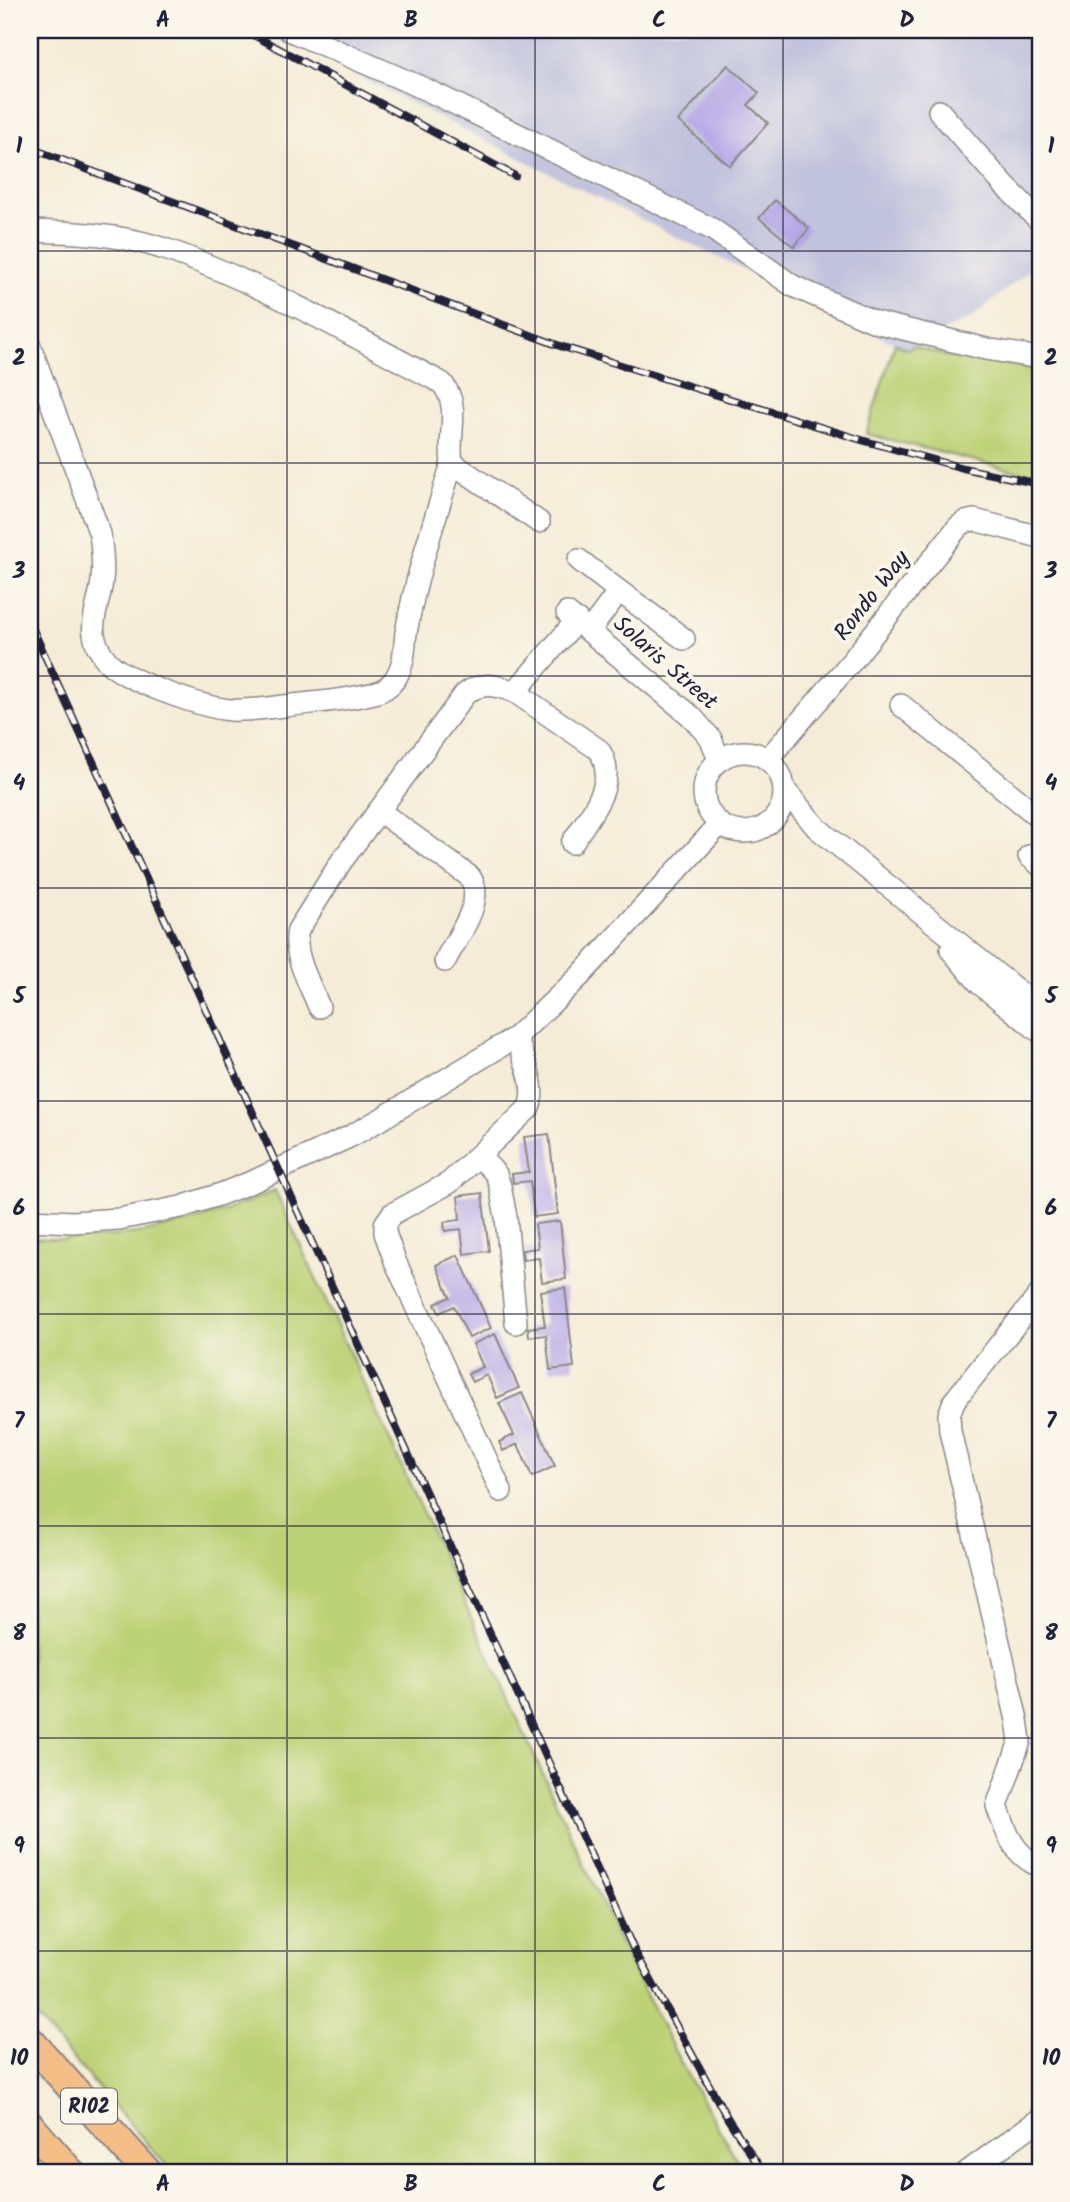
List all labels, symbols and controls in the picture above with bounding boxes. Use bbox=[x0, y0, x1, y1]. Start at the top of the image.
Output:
text: A bbox=[156, 3, 170, 39]
text: B bbox=[404, 3, 418, 39]
text: C bbox=[652, 3, 666, 39]
text: D bbox=[899, 3, 915, 39]
text: 1 bbox=[16, 129, 23, 165]
text: 1 bbox=[1048, 129, 1055, 165]
text: 2 bbox=[12, 341, 26, 377]
text: 2 bbox=[1044, 341, 1058, 377]
street label: Rondo Way bbox=[826, 543, 920, 649]
text: 3 bbox=[12, 554, 26, 590]
text: 3 bbox=[1044, 554, 1058, 590]
street label: Solaris Street bbox=[604, 607, 726, 720]
text: 4 bbox=[13, 766, 26, 802]
text: 4 bbox=[1045, 766, 1058, 802]
text: 5 bbox=[12, 979, 27, 1015]
text: 5 bbox=[1044, 979, 1059, 1015]
text: 6 bbox=[13, 1191, 25, 1227]
text: 6 bbox=[1045, 1191, 1057, 1227]
text: 7 bbox=[14, 1404, 26, 1440]
text: 7 bbox=[1046, 1404, 1058, 1440]
text: 8 bbox=[12, 1616, 26, 1652]
text: 8 bbox=[1044, 1616, 1058, 1652]
text: 9 bbox=[13, 1829, 25, 1865]
text: 9 bbox=[1045, 1829, 1057, 1865]
text: 10 bbox=[10, 2041, 29, 2077]
text: 10 bbox=[1042, 2041, 1061, 2077]
road number: R102 bbox=[61, 2088, 117, 2124]
text: A bbox=[156, 2167, 170, 2202]
text: B bbox=[404, 2167, 418, 2202]
text: C bbox=[652, 2167, 666, 2202]
text: D bbox=[899, 2167, 915, 2202]

